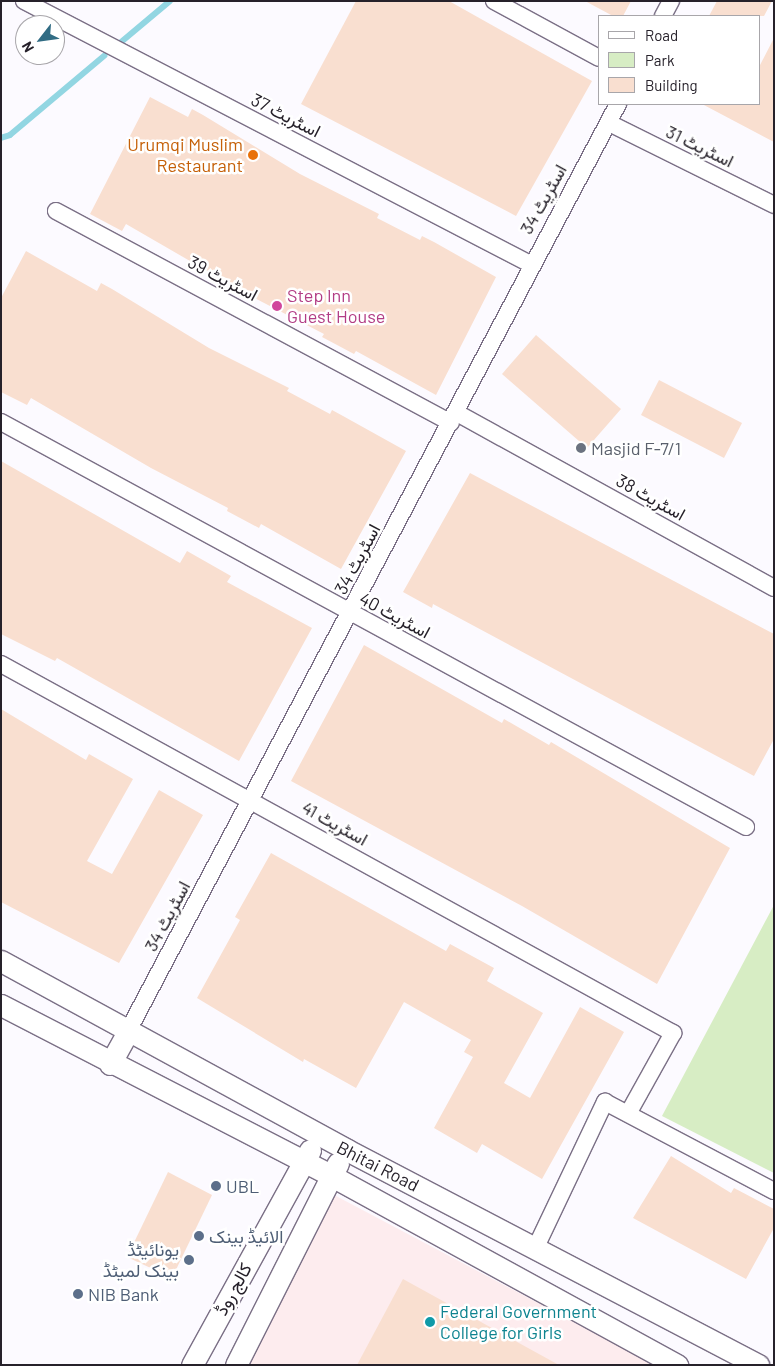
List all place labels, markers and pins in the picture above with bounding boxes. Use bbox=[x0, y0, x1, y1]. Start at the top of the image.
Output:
place label: Urumqi Muslim Restaurant bbox=[127, 134, 243, 176]
marker: Urumqi Muslim Restaurant bbox=[247, 149, 259, 161]
place label: Step Inn Guest House bbox=[287, 285, 385, 328]
marker: Step Inn Guest House bbox=[271, 300, 283, 312]
place label: Masjid F-7/1 bbox=[591, 437, 681, 459]
marker: Masjid F-7/1 bbox=[575, 442, 587, 454]
place label: UBL bbox=[226, 1175, 259, 1197]
marker: UBL bbox=[210, 1180, 222, 1192]
place label: الائیڈ بینک bbox=[209, 1225, 283, 1247]
marker: الائیڈ بینک bbox=[193, 1230, 205, 1242]
place label: یونائیٹڈ بینک لمیٹڈ bbox=[103, 1239, 179, 1282]
marker: یونائیٹڈ بینک لمیٹڈ bbox=[183, 1254, 195, 1266]
place label: NIB Bank bbox=[88, 1283, 159, 1305]
marker: NIB Bank bbox=[72, 1288, 84, 1300]
place label: Federal Government College for Girls bbox=[440, 1301, 597, 1344]
marker: Federal Government College for Girls bbox=[424, 1316, 436, 1328]

